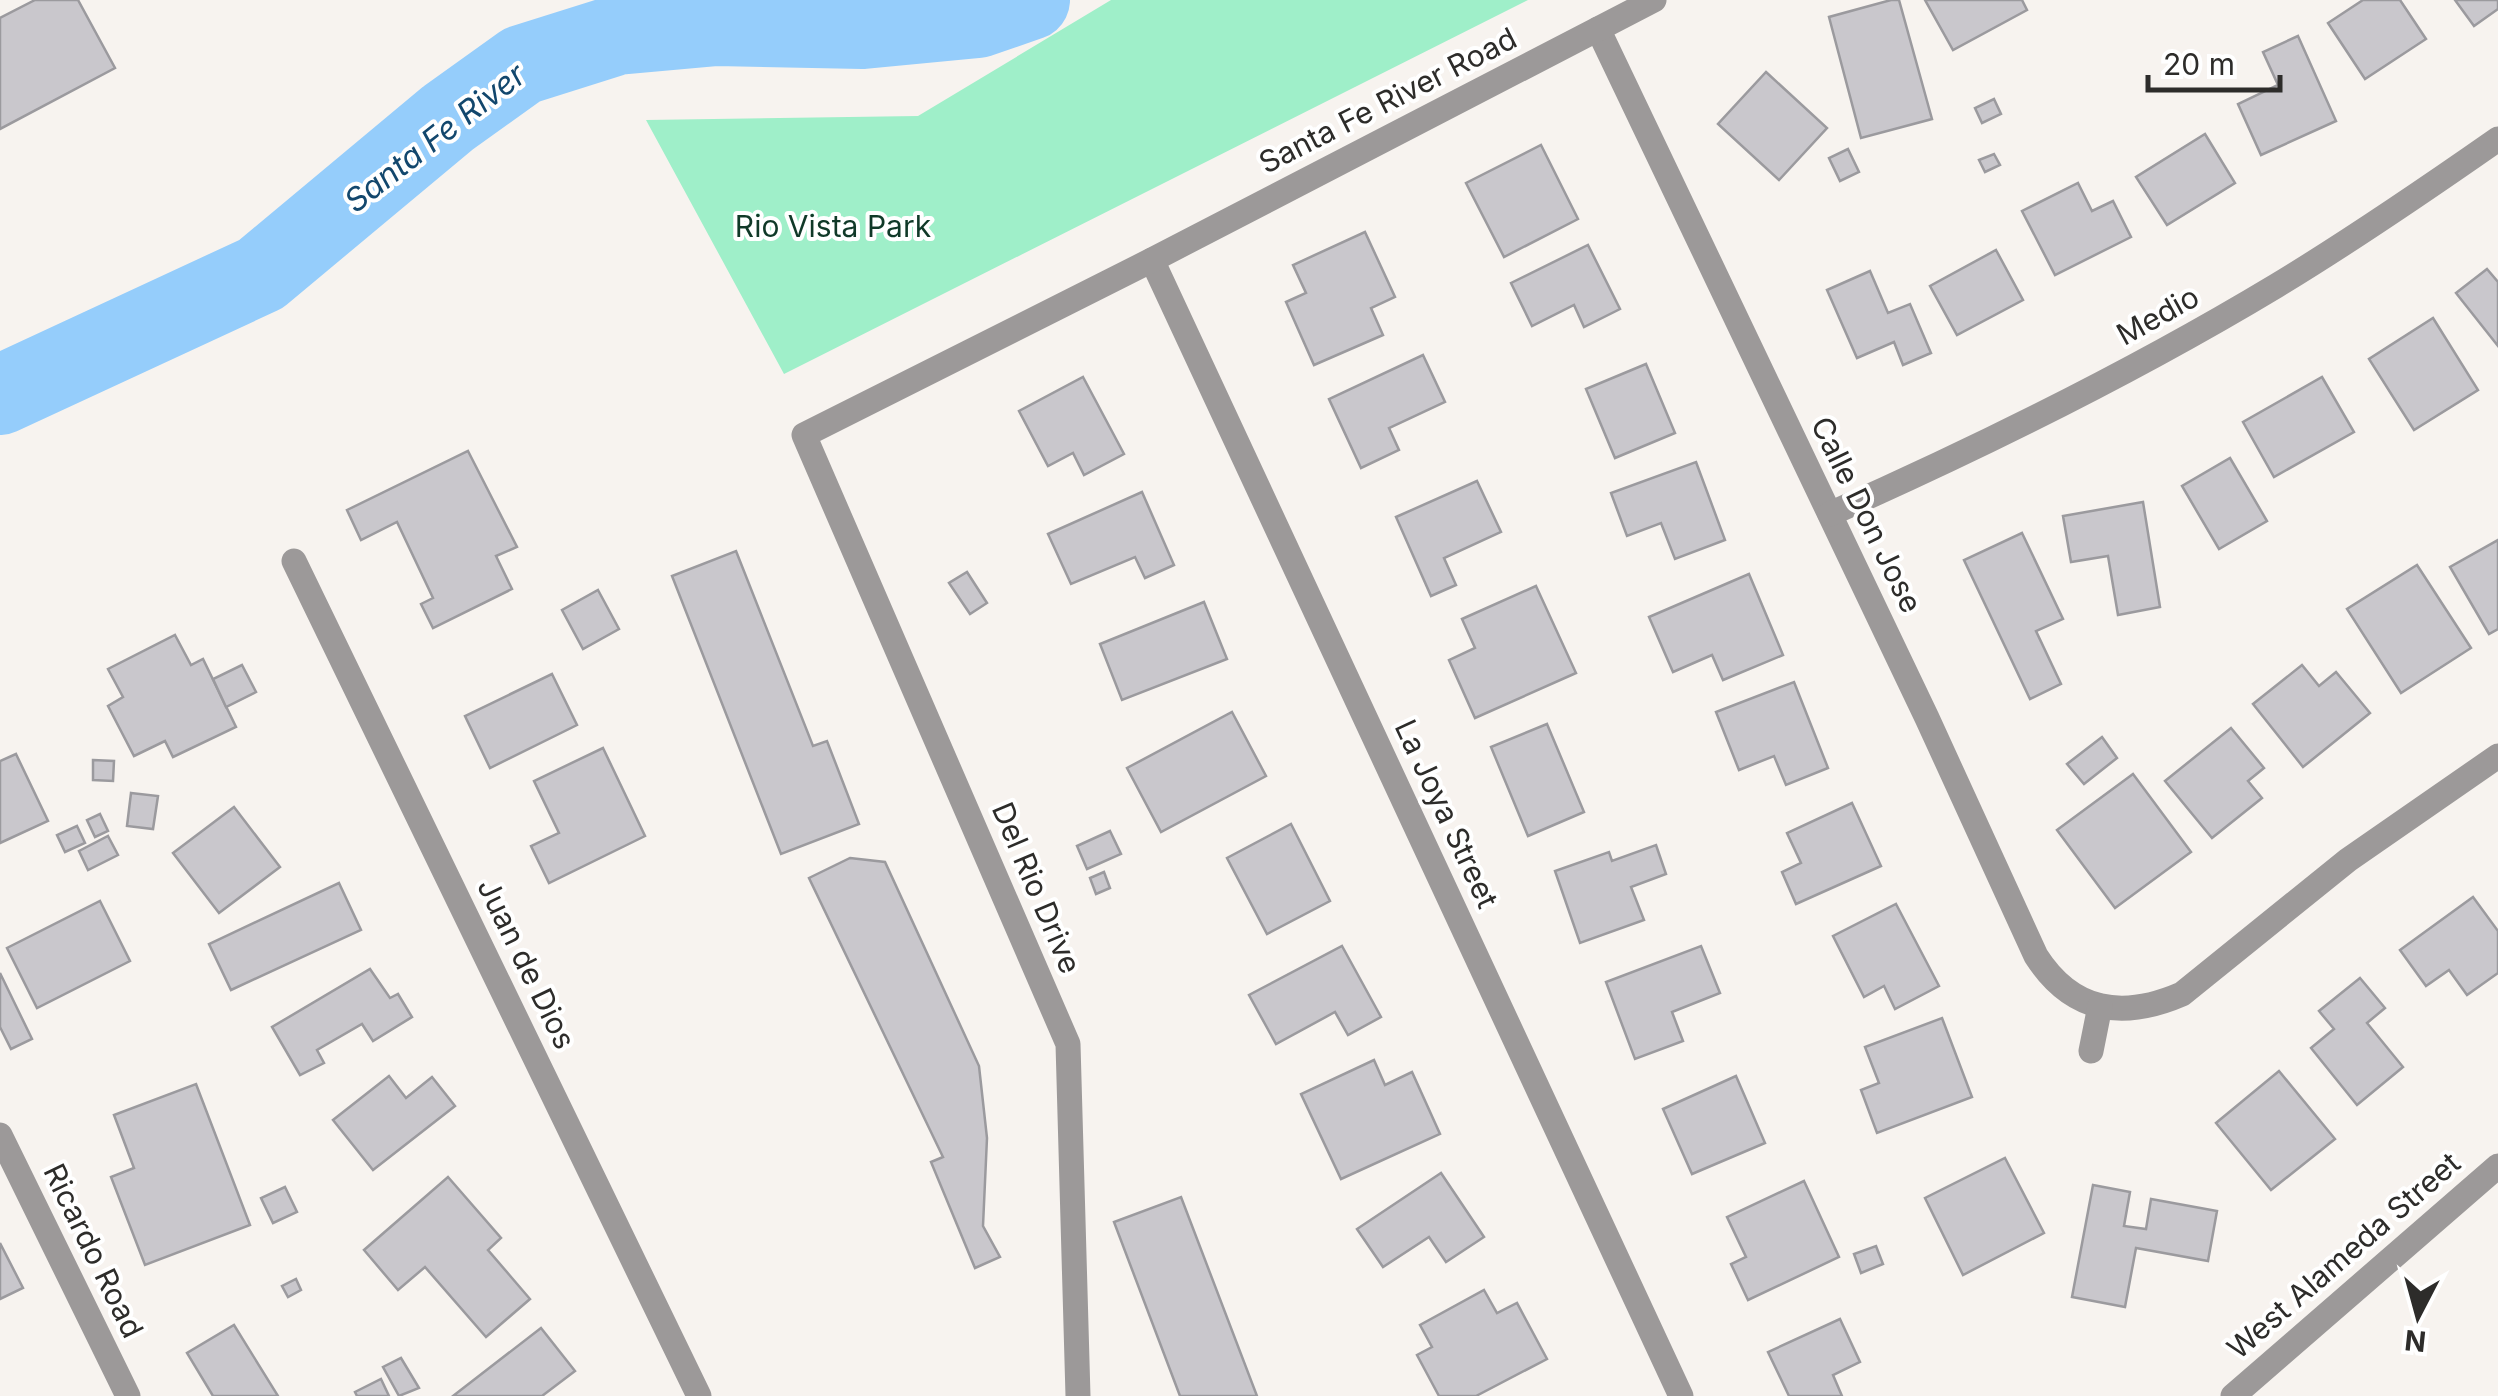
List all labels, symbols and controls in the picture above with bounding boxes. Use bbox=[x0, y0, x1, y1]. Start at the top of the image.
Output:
street label: Santa Fe River Road bbox=[1253, 20, 1522, 181]
scale bar bbox=[2148, 30, 2280, 92]
text: 20 m bbox=[2163, 46, 2235, 82]
water label: Santa Fe River bbox=[336, 54, 534, 220]
park label: Rio Vista Park bbox=[735, 208, 932, 244]
street label: Medio bbox=[2110, 278, 2205, 352]
street label: Calle Don Jose bbox=[1804, 411, 1930, 618]
street label: La Joya Street bbox=[1388, 714, 1506, 914]
street label: Del Rio Drive bbox=[985, 797, 1089, 979]
street label: Juan de Dios bbox=[470, 873, 584, 1055]
street label: West Alameda Street bbox=[2220, 1144, 2467, 1366]
street label: Ricardo Road bbox=[36, 1158, 151, 1343]
north arrow bbox=[2368, 1266, 2468, 1366]
text: N bbox=[2403, 1323, 2428, 1359]

